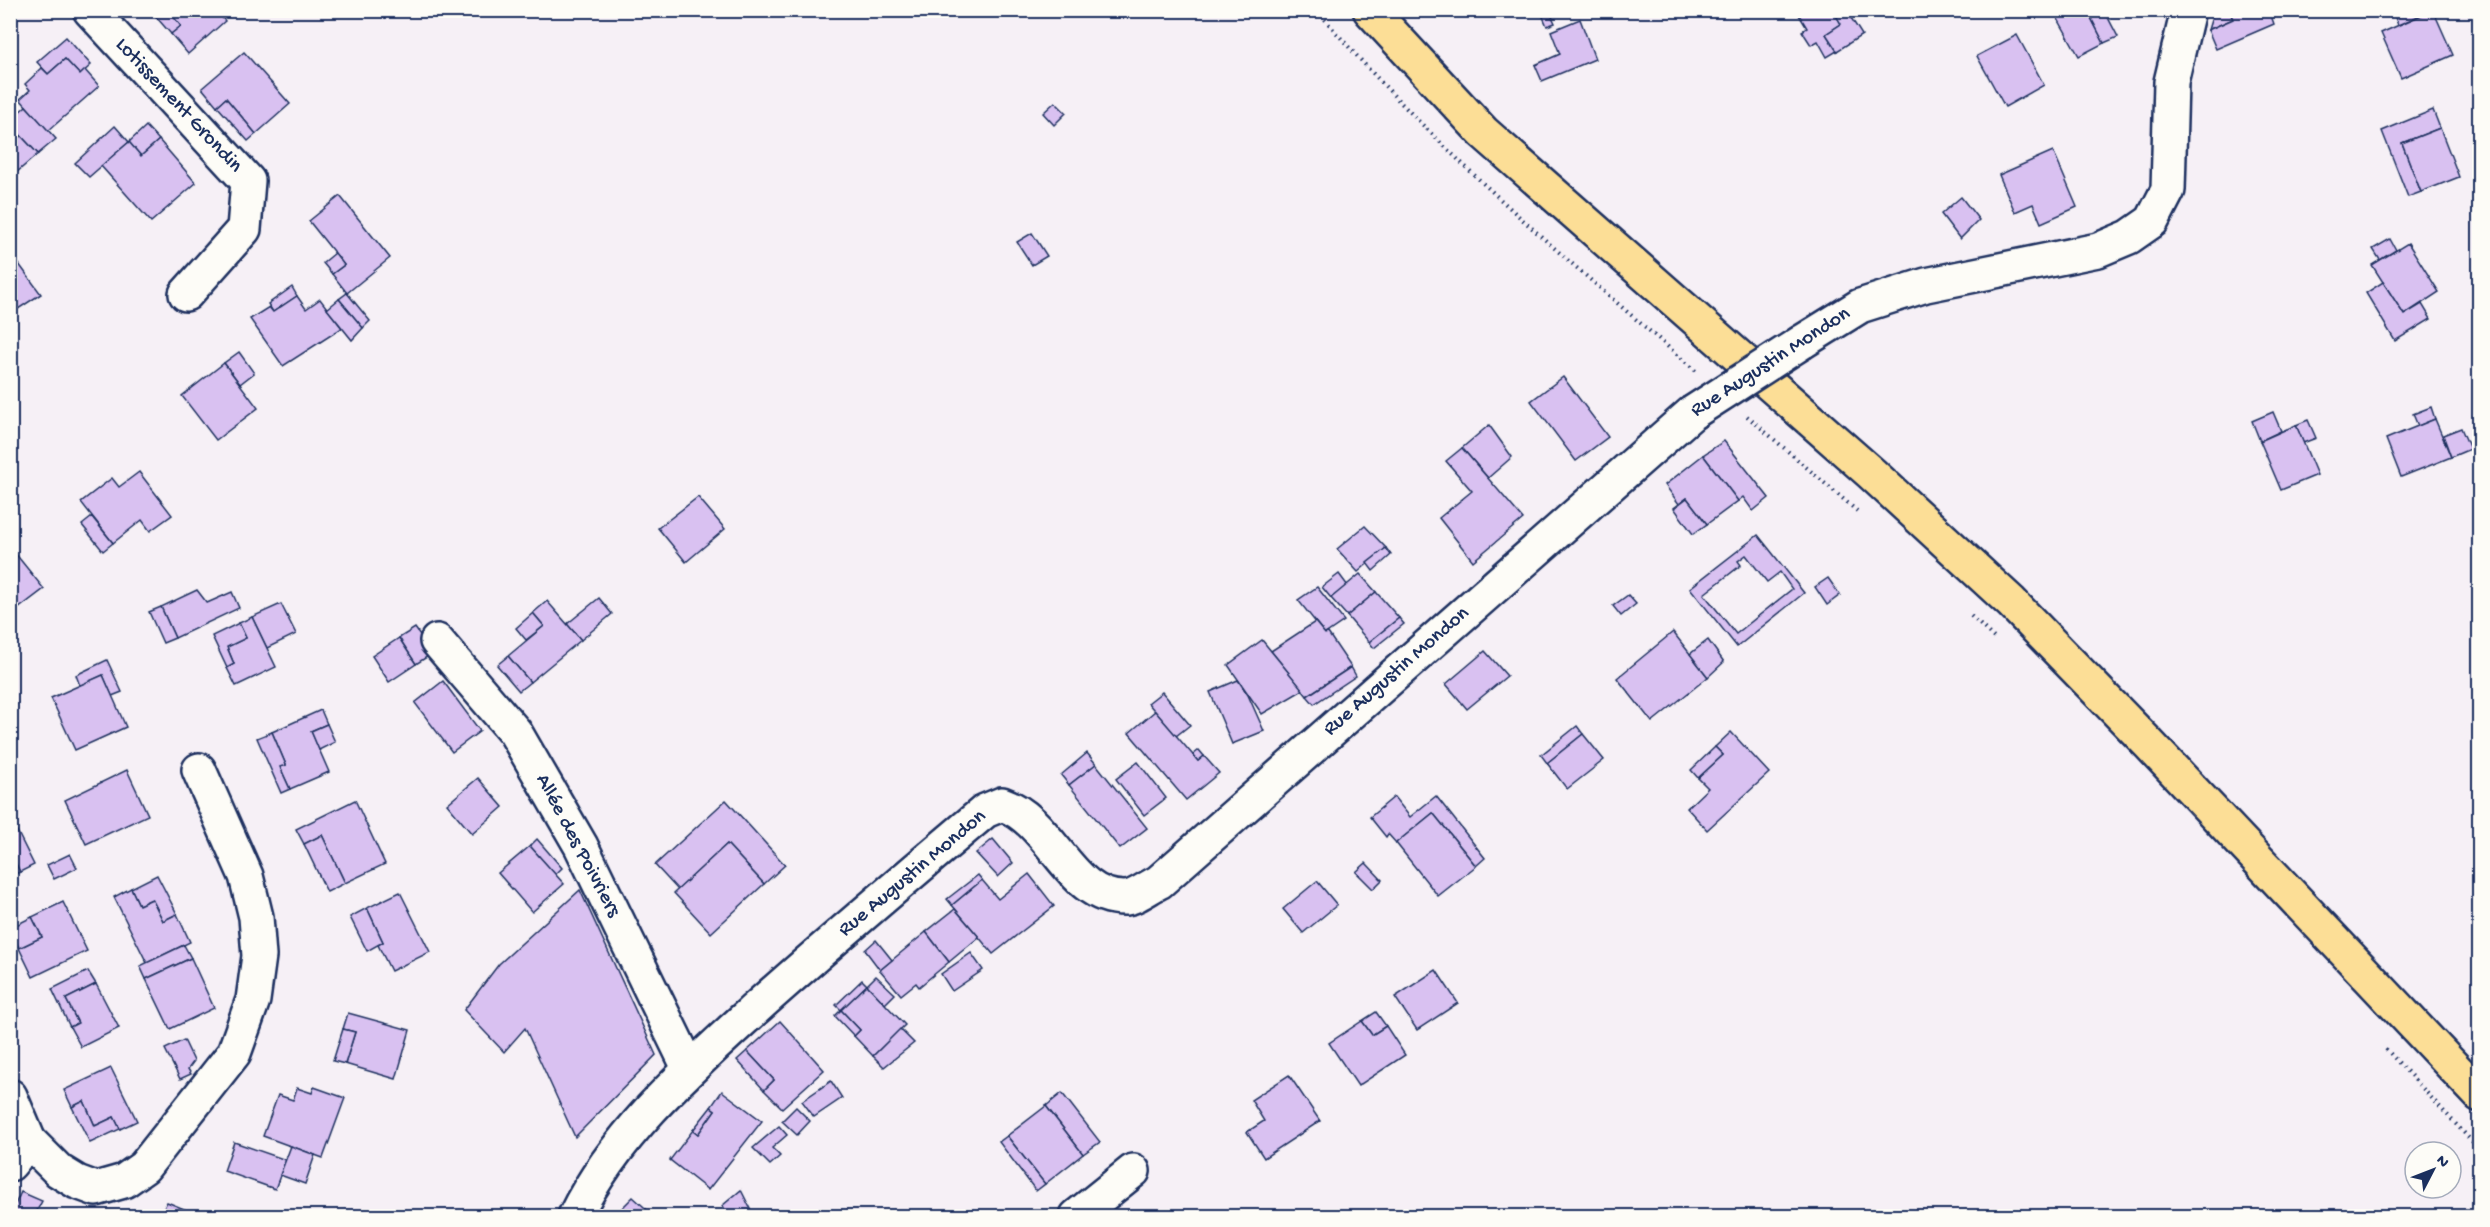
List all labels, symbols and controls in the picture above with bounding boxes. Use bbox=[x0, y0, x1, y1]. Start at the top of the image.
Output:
street label: Lotissement Grondin bbox=[109, 33, 247, 179]
street label: Rue Augustin Mondon bbox=[1687, 302, 1855, 424]
street label: Rue Augustin Mondon bbox=[1319, 602, 1475, 742]
street label: Allée des Poivriers bbox=[529, 770, 626, 923]
street label: Rue Augustin Mondon bbox=[834, 805, 992, 943]
north arrow bbox=[2403, 1140, 2463, 1200]
text: N bbox=[2431, 1152, 2452, 1173]

